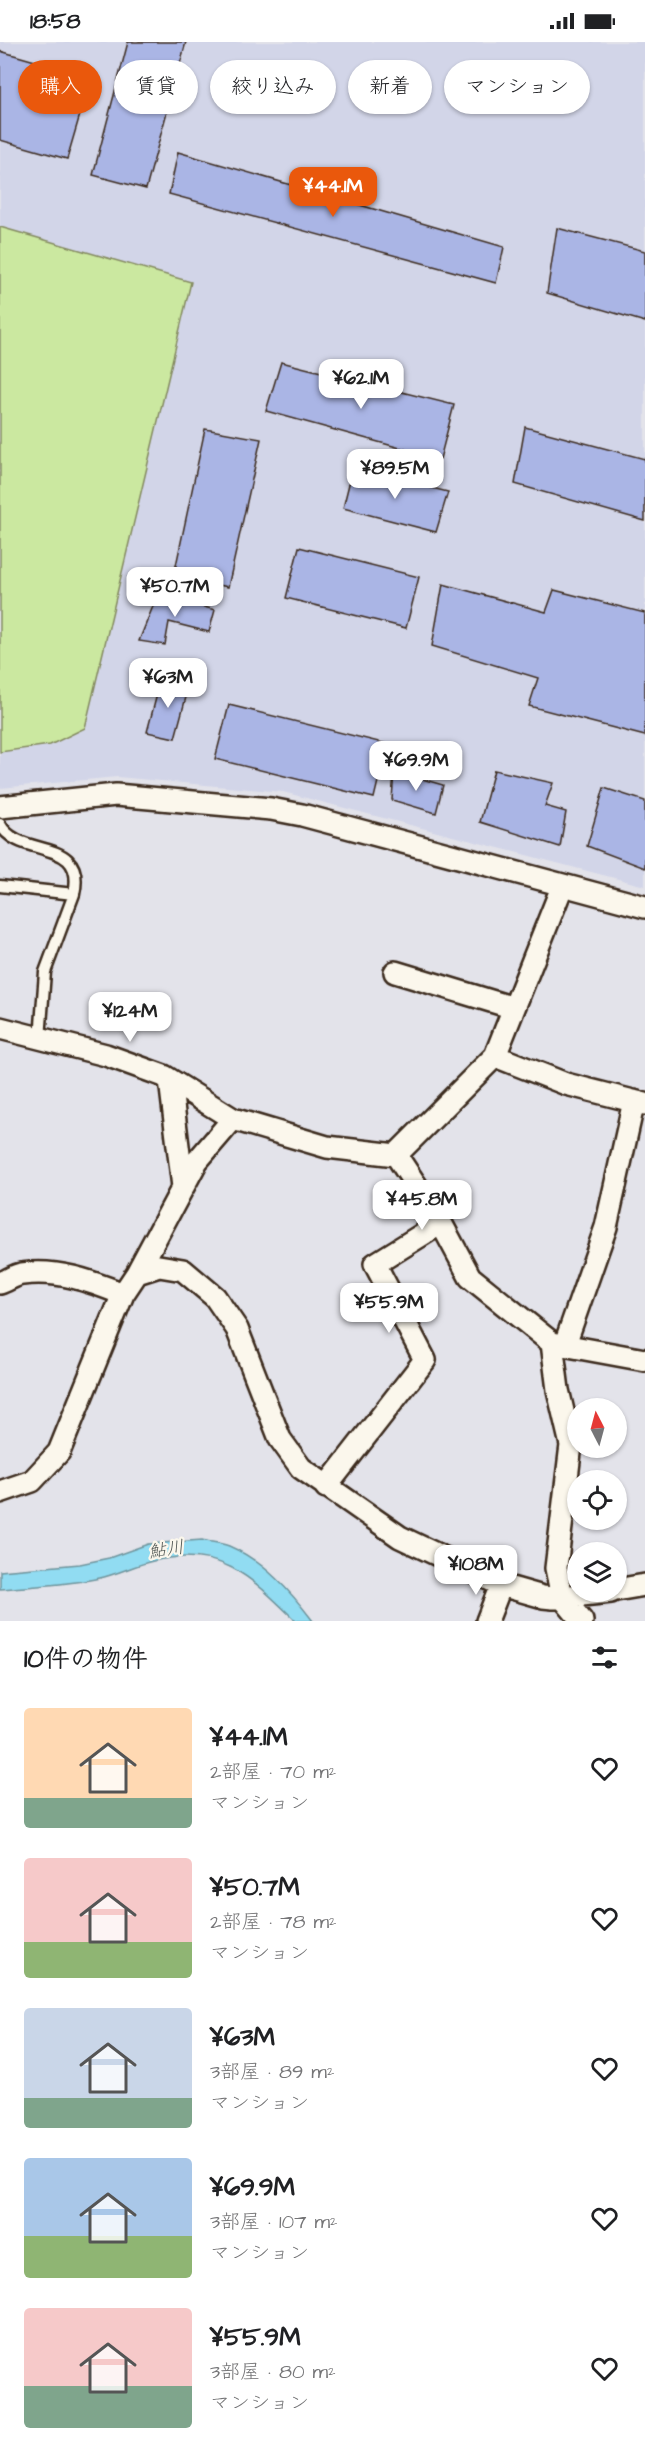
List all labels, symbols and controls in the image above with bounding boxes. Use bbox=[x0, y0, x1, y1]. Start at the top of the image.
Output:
text: 18:58 bbox=[30, 6, 81, 37]
chip: 購入 bbox=[18, 60, 102, 114]
chip: 賃貸 bbox=[114, 60, 198, 114]
chip: 絞り込み bbox=[210, 60, 336, 114]
chip: 新着 bbox=[348, 60, 432, 114]
chip: マンション bbox=[444, 60, 590, 114]
pin: ¥44.1M bbox=[284, 167, 382, 218]
text: ¥44.1M bbox=[303, 172, 363, 200]
pin: ¥62.1M bbox=[312, 359, 410, 410]
text: ¥62.1M bbox=[333, 364, 389, 392]
pin: ¥89.5M bbox=[346, 449, 444, 500]
text: ¥89.5M bbox=[361, 454, 429, 482]
pin: ¥50.7M bbox=[126, 567, 224, 618]
text: ¥50.7M bbox=[140, 572, 210, 600]
pin: ¥63M bbox=[132, 658, 204, 709]
text: ¥63M bbox=[143, 663, 193, 691]
pin: ¥69.9M bbox=[367, 741, 465, 792]
text: ¥69.9M bbox=[383, 746, 449, 774]
pin: ¥124M bbox=[88, 992, 172, 1043]
text: ¥124M bbox=[103, 997, 157, 1025]
pin: ¥45.8M bbox=[373, 1180, 471, 1231]
text: ¥45.8M bbox=[387, 1185, 457, 1213]
pin: ¥55.9M bbox=[340, 1283, 438, 1334]
text: ¥55.9M bbox=[354, 1288, 424, 1316]
north arrow bbox=[567, 1398, 627, 1458]
map controls bbox=[567, 1398, 627, 1602]
button: locate bbox=[567, 1470, 627, 1530]
water label: 鮎川 bbox=[146, 1534, 186, 1565]
button: layers bbox=[567, 1542, 627, 1602]
pin: ¥108M bbox=[434, 1545, 518, 1596]
text: ¥108M bbox=[448, 1550, 504, 1578]
text: 10件の物件 bbox=[24, 1641, 148, 1677]
icon: filters bbox=[588, 1641, 621, 1674]
text: ¥44.1M bbox=[210, 1719, 288, 1755]
icon: home bbox=[72, 1732, 144, 1804]
icon: heart bbox=[588, 1752, 621, 1785]
text: 2部屋 · 70 m² bbox=[210, 1758, 336, 1786]
text: マンション bbox=[210, 1789, 309, 1817]
text: ¥50.7M bbox=[210, 1869, 300, 1905]
icon: home bbox=[72, 1882, 144, 1954]
icon: heart bbox=[588, 1902, 621, 1935]
text: 2部屋 · 78 m² bbox=[210, 1908, 337, 1936]
text: マンション bbox=[210, 1939, 309, 1967]
text: ¥63M bbox=[210, 2019, 275, 2055]
icon: home bbox=[72, 2032, 144, 2104]
icon: heart bbox=[588, 2052, 621, 2085]
text: 3部屋 · 89 m² bbox=[210, 2058, 334, 2086]
text: マンション bbox=[210, 2089, 309, 2117]
text: ¥69.9M bbox=[210, 2169, 295, 2205]
icon: home bbox=[72, 2182, 144, 2254]
icon: heart bbox=[588, 2202, 621, 2235]
text: 3部屋 · 107 m² bbox=[210, 2208, 338, 2236]
text: マンション bbox=[210, 2239, 309, 2267]
text: ¥55.9M bbox=[210, 2319, 301, 2355]
icon: home bbox=[72, 2332, 144, 2404]
icon: heart bbox=[588, 2352, 621, 2385]
text: 3部屋 · 80 m² bbox=[210, 2358, 336, 2386]
text: マンション bbox=[210, 2389, 309, 2417]

